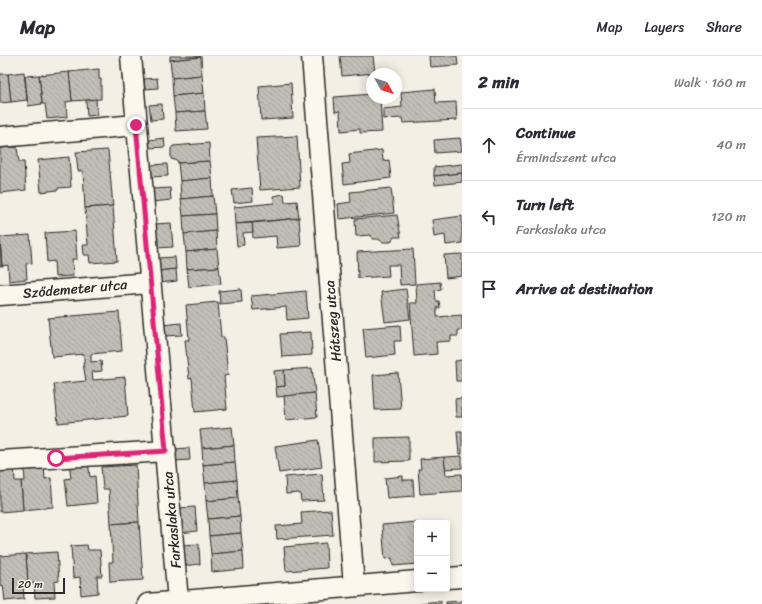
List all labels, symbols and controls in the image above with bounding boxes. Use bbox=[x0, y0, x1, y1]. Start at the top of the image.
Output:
text: Map bbox=[20, 11, 55, 44]
text: Map bbox=[597, 15, 622, 40]
text: Layers bbox=[644, 15, 684, 40]
text: Share bbox=[706, 15, 742, 40]
text: 2 min bbox=[478, 67, 519, 97]
north arrow bbox=[366, 68, 402, 104]
text: Walk · 160 m bbox=[674, 71, 746, 94]
route end bbox=[127, 116, 145, 134]
text: Continue bbox=[516, 120, 576, 146]
text: 40 m bbox=[716, 133, 746, 156]
icon: ahead bbox=[478, 134, 500, 156]
text: Érmindszent utca bbox=[516, 146, 616, 169]
text: Turn left bbox=[516, 192, 574, 218]
text: 120 m bbox=[711, 205, 746, 228]
icon: left bbox=[478, 206, 500, 228]
text: Farkaslaka utca bbox=[516, 218, 606, 241]
street label: Sződemeter utca bbox=[22, 272, 129, 306]
text: Arrive at destination bbox=[516, 276, 653, 302]
icon: arrive bbox=[478, 278, 500, 300]
street label: Hátszeg utca bbox=[317, 279, 349, 363]
route start bbox=[47, 449, 65, 467]
street label: Farkaslaka utca bbox=[155, 471, 189, 569]
map controls bbox=[414, 520, 450, 592]
button: + bbox=[414, 520, 450, 556]
button: − bbox=[414, 556, 450, 592]
text: 20 m bbox=[18, 575, 43, 594]
scale bar bbox=[12, 576, 65, 595]

